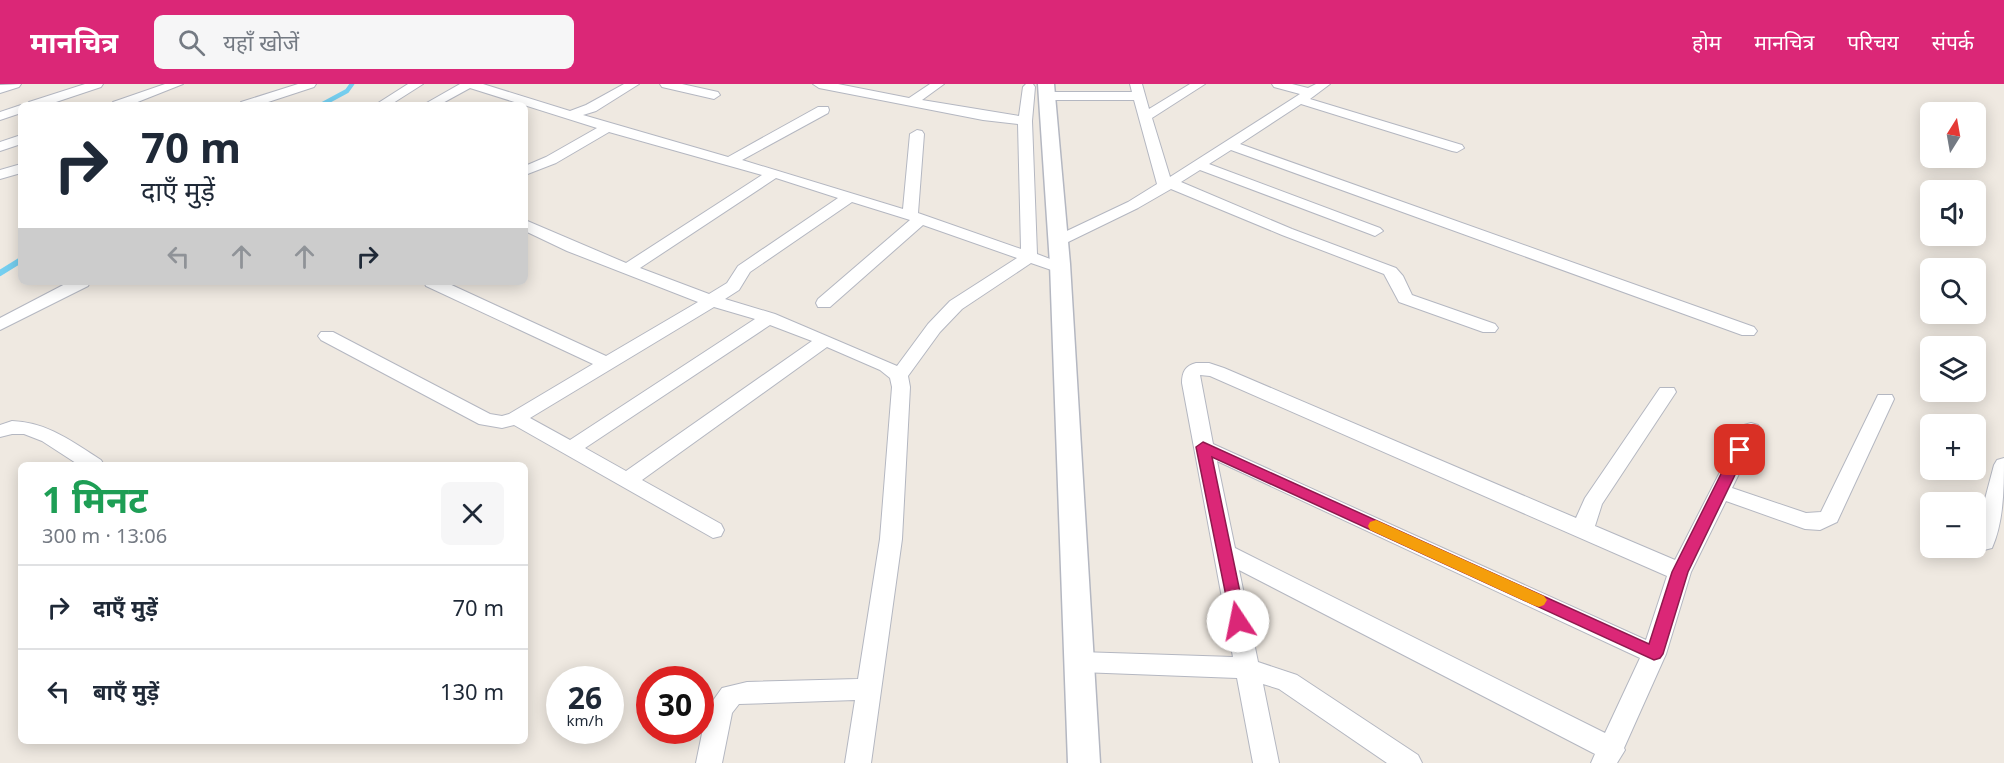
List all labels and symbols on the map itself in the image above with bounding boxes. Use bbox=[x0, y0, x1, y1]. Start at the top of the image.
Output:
north arrow bbox=[1920, 102, 1986, 168]
pin bbox=[1714, 424, 1765, 475]
position arrow bbox=[1206, 589, 1270, 653]
speed limit sign: 30 bbox=[636, 666, 714, 744]

